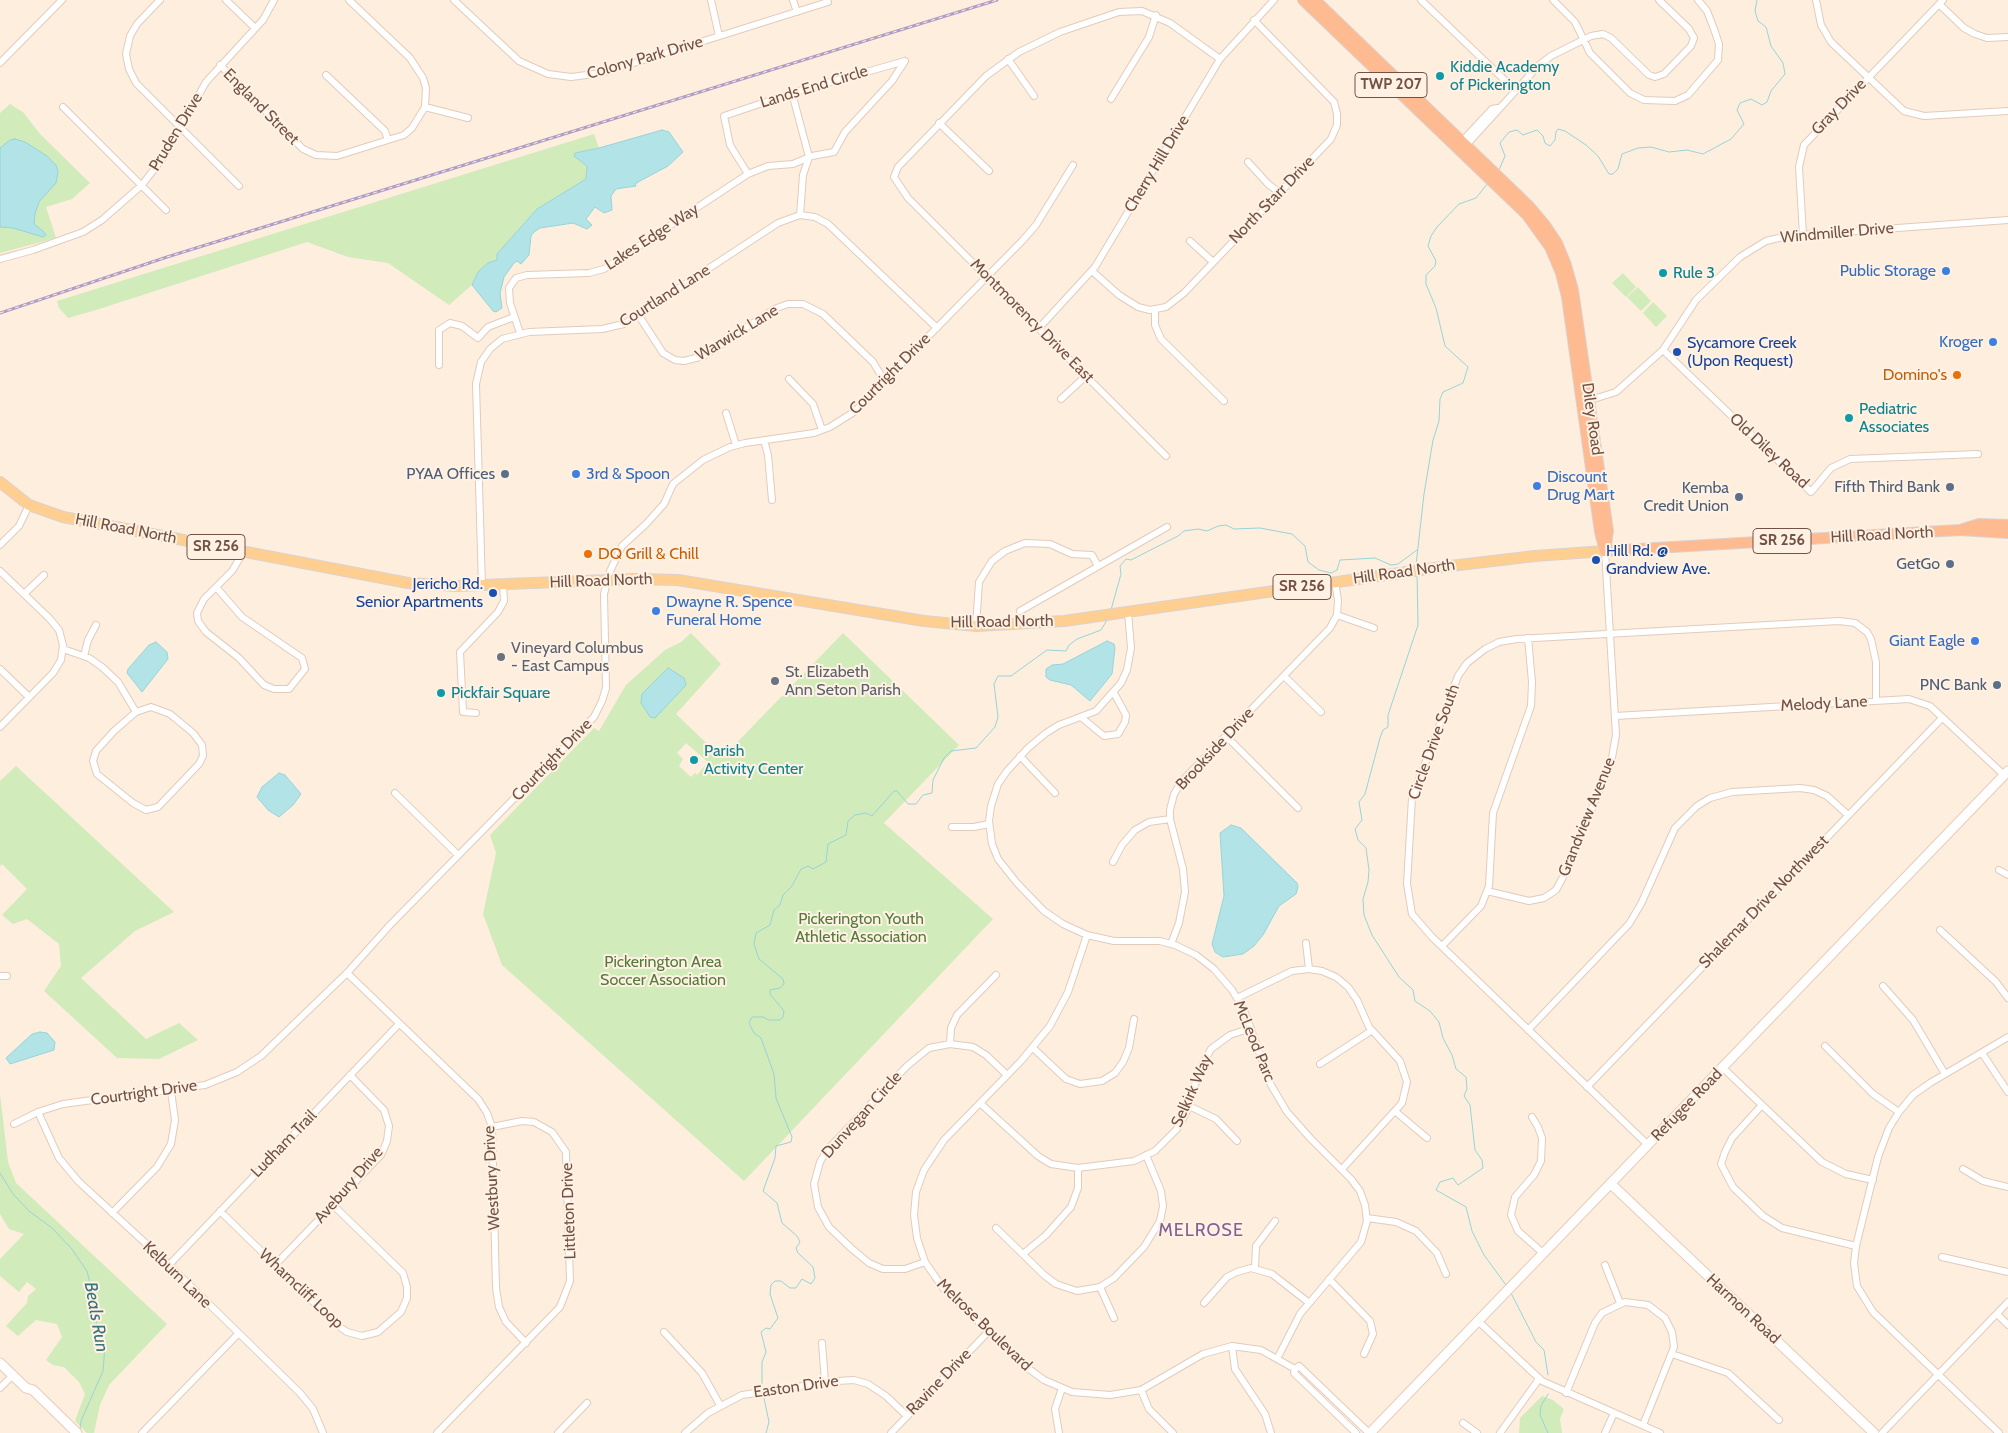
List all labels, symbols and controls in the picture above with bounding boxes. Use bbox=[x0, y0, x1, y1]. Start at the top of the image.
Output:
street label: Colony Park Drive bbox=[585, 32, 705, 84]
place label: Kiddie Academy of Pickerington bbox=[1450, 57, 1559, 95]
street label: Lands End Circle bbox=[758, 62, 870, 112]
street label: England Street bbox=[219, 65, 303, 149]
marker: Kiddie Academy of Pickerington bbox=[1434, 70, 1446, 82]
road number: TWP 207 bbox=[1355, 72, 1427, 98]
street label: Gray Drive bbox=[1808, 75, 1870, 139]
street label: Pruden Drive bbox=[145, 89, 207, 175]
street label: Cherry Hill Drive bbox=[1120, 112, 1194, 216]
street label: North Starr Drive bbox=[1225, 152, 1319, 248]
street label: Lakes Edge Way bbox=[601, 200, 703, 274]
street label: Windmiller Drive bbox=[1779, 218, 1895, 248]
street label: Montmorency Drive East bbox=[966, 255, 1098, 387]
street label: Courtland Lane bbox=[616, 261, 714, 331]
place label: Public Storage bbox=[1840, 261, 1936, 281]
place label: Rule 3 bbox=[1673, 263, 1715, 283]
marker: Public Storage bbox=[1940, 265, 1952, 277]
marker: Rule 3 bbox=[1657, 267, 1669, 279]
street label: Warwick Lane bbox=[692, 301, 782, 365]
street label: Courtright Drive bbox=[845, 329, 935, 419]
place label: Kroger bbox=[1939, 332, 1983, 352]
place label: Sycamore Creek (Upon Request) bbox=[1687, 333, 1797, 371]
marker: Kroger bbox=[1987, 336, 1999, 348]
marker: Sycamore Creek (Upon Request) bbox=[1671, 346, 1683, 358]
place label: Domino's bbox=[1883, 365, 1947, 385]
marker: Domino's bbox=[1951, 369, 1963, 381]
street label: Diley Road bbox=[1577, 381, 1607, 457]
place label: Pediatric Associates bbox=[1859, 399, 1929, 437]
street label: Old Diley Road bbox=[1725, 409, 1813, 493]
marker: Pediatric Associates bbox=[1843, 412, 1855, 424]
place label: PYAA Offices bbox=[406, 464, 495, 484]
place label: 3rd & Spoon bbox=[586, 464, 670, 484]
place label: Discount Drug Mart bbox=[1547, 467, 1615, 505]
marker: PYAA Offices bbox=[499, 468, 511, 480]
marker: 3rd & Spoon bbox=[570, 468, 582, 480]
place label: Fifth Third Bank bbox=[1834, 477, 1940, 497]
place label: Kemba Credit Union bbox=[1644, 478, 1729, 516]
marker: Discount Drug Mart bbox=[1531, 480, 1543, 492]
marker: Fifth Third Bank bbox=[1944, 481, 1956, 493]
marker: Kemba Credit Union bbox=[1733, 491, 1745, 503]
street label: Hill Road North bbox=[74, 510, 178, 548]
street label: Hill Road North bbox=[1830, 523, 1934, 547]
road number: SR 256 bbox=[1753, 528, 1811, 554]
road number: SR 256 bbox=[187, 534, 245, 560]
place label: Hill Rd. @ Grandview Ave. bbox=[1606, 541, 1710, 579]
place label: DQ Grill & Chill bbox=[598, 544, 699, 564]
marker: DQ Grill & Chill bbox=[582, 548, 594, 560]
marker: Hill Rd. @ Grandview Ave. bbox=[1590, 554, 1602, 566]
place label: GetGo bbox=[1896, 554, 1940, 574]
street label: Hill Road North bbox=[1352, 555, 1456, 589]
marker: GetGo bbox=[1944, 558, 1956, 570]
street label: Hill Road North bbox=[549, 570, 653, 592]
place label: Jericho Rd. Senior Apartments bbox=[356, 574, 483, 612]
road number: SR 256 bbox=[1273, 574, 1331, 600]
marker: Jericho Rd. Senior Apartments bbox=[487, 587, 499, 599]
place label: Dwayne R. Spence Funeral Home bbox=[666, 592, 793, 630]
marker: Dwayne R. Spence Funeral Home bbox=[650, 605, 662, 617]
street label: Hill Road North bbox=[950, 612, 1054, 632]
place label: Giant Eagle bbox=[1889, 631, 1965, 651]
marker: Giant Eagle bbox=[1969, 635, 1981, 647]
place label: Vineyard Columbus - East Campus bbox=[511, 638, 643, 676]
marker: Vineyard Columbus - East Campus bbox=[495, 651, 507, 663]
place label: St. Elizabeth Ann Seton Parish bbox=[785, 662, 901, 700]
marker: St. Elizabeth Ann Seton Parish bbox=[769, 675, 781, 687]
place label: PNC Bank bbox=[1920, 675, 1987, 695]
marker: PNC Bank bbox=[1991, 679, 2003, 691]
street label: Circle Drive South bbox=[1404, 682, 1464, 802]
place label: Pickfair Square bbox=[451, 683, 550, 703]
marker: Pickfair Square bbox=[435, 687, 447, 699]
street label: Melody Lane bbox=[1780, 692, 1868, 716]
street label: Brookside Drive bbox=[1172, 704, 1258, 794]
street label: Courtright Drive bbox=[508, 715, 596, 805]
place label: Parish Activity Center bbox=[704, 741, 803, 779]
marker: Parish Activity Center bbox=[688, 754, 700, 766]
street label: Grandview Avenue bbox=[1554, 755, 1620, 879]
street label: Shalemar Drive Northwest bbox=[1695, 831, 1833, 973]
park label: Pickerington Youth Athletic Association bbox=[795, 909, 927, 947]
park label: Pickerington Area Soccer Association bbox=[600, 952, 726, 990]
street label: McLeod Parc bbox=[1229, 998, 1279, 1084]
street label: Selkirk Way bbox=[1167, 1052, 1217, 1130]
street label: Refugee Road bbox=[1647, 1065, 1727, 1145]
street label: Dunvegan Circle bbox=[818, 1068, 906, 1162]
street label: Courtright Drive bbox=[90, 1076, 198, 1110]
street label: Ludham Trail bbox=[247, 1106, 321, 1182]
street label: Westbury Drive bbox=[480, 1125, 504, 1231]
street label: Avebury Drive bbox=[311, 1143, 387, 1227]
street label: Littleton Drive bbox=[558, 1162, 580, 1260]
district label: MELROSE bbox=[1157, 1220, 1245, 1242]
street label: Kelburn Lane bbox=[139, 1237, 215, 1313]
street label: Wharncliff Loop bbox=[255, 1245, 347, 1333]
street label: Harmon Road bbox=[1702, 1270, 1784, 1348]
street label: Melrose Boulevard bbox=[933, 1275, 1035, 1375]
water label: Beals Run bbox=[79, 1280, 113, 1354]
street label: Ravine Drive bbox=[903, 1345, 975, 1419]
street label: Easton Drive bbox=[752, 1372, 840, 1402]

